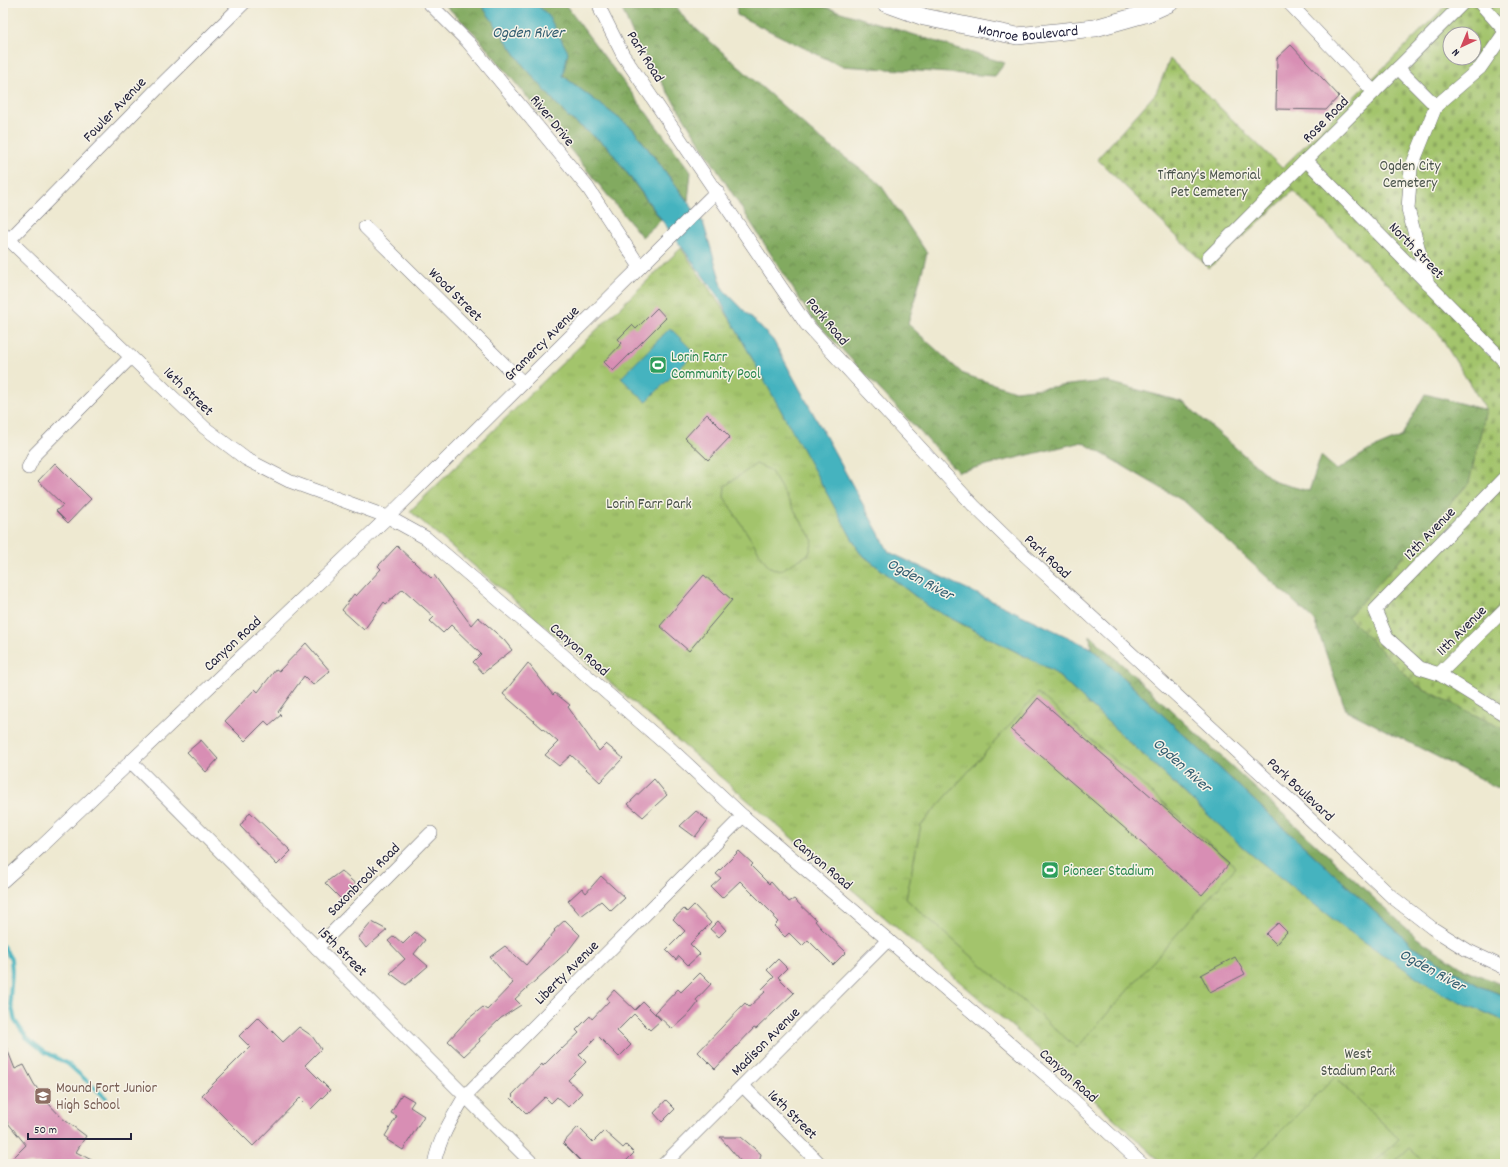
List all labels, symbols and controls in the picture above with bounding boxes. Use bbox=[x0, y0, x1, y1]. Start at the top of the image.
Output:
street label: Monroe Boulevard bbox=[975, 19, 1079, 49]
water label: Ogden River bbox=[492, 22, 566, 45]
north arrow bbox=[1442, 26, 1482, 66]
street label: Park Road bbox=[620, 27, 669, 87]
text: N bbox=[1449, 44, 1464, 59]
street label: Fowler Avenue bbox=[79, 73, 153, 148]
street label: River Drive bbox=[524, 91, 579, 152]
street label: Rose Road bbox=[1298, 92, 1355, 149]
park label: Ogden City Cemetery bbox=[1380, 156, 1441, 195]
park label: Tiffany's Memorial Pet Cemetery bbox=[1158, 165, 1261, 204]
street label: North Street bbox=[1383, 218, 1449, 285]
street label: Wood Street bbox=[422, 263, 487, 328]
street label: Park Road bbox=[800, 293, 853, 351]
street label: Gramercy Avenue bbox=[500, 301, 586, 387]
place label: Lorin Farr Community Pool bbox=[671, 347, 761, 386]
sports icon: Lorin Farr Community Pool bbox=[648, 355, 668, 375]
street label: 16th Street bbox=[157, 363, 218, 423]
park label: Lorin Farr Park bbox=[606, 494, 692, 516]
street label: 12th Avenue bbox=[1399, 502, 1462, 566]
street label: Park Road bbox=[1018, 530, 1075, 585]
water label: Ogden River bbox=[883, 553, 959, 608]
street label: 11th Avenue bbox=[1432, 601, 1493, 662]
street label: Canyon Road bbox=[199, 612, 267, 677]
street label: Canyon Road bbox=[544, 618, 613, 683]
water label: Ogden River bbox=[1147, 733, 1217, 800]
street label: Park Boulevard bbox=[1261, 753, 1338, 828]
street label: Canyon Road bbox=[787, 833, 857, 896]
street label: Saxonbrook Road bbox=[323, 839, 406, 922]
sports icon: Pioneer Stadium bbox=[1040, 860, 1060, 880]
place label: Pioneer Stadium bbox=[1063, 861, 1154, 883]
street label: 15th Street bbox=[312, 923, 372, 983]
street label: Liberty Avenue bbox=[530, 936, 605, 1011]
water label: Ogden River bbox=[1395, 944, 1471, 1000]
street label: Madison Avenue bbox=[727, 1003, 806, 1082]
street label: Canyon Road bbox=[1033, 1044, 1102, 1109]
park label: West Stadium Park bbox=[1321, 1044, 1395, 1083]
place label: Mound Fort Junior High School bbox=[56, 1078, 158, 1117]
street label: 16th Street bbox=[762, 1085, 822, 1146]
school or university icon: Mound Fort Junior High School bbox=[33, 1086, 53, 1106]
scale bar bbox=[28, 1115, 131, 1141]
text: 50 m bbox=[34, 1122, 57, 1139]

